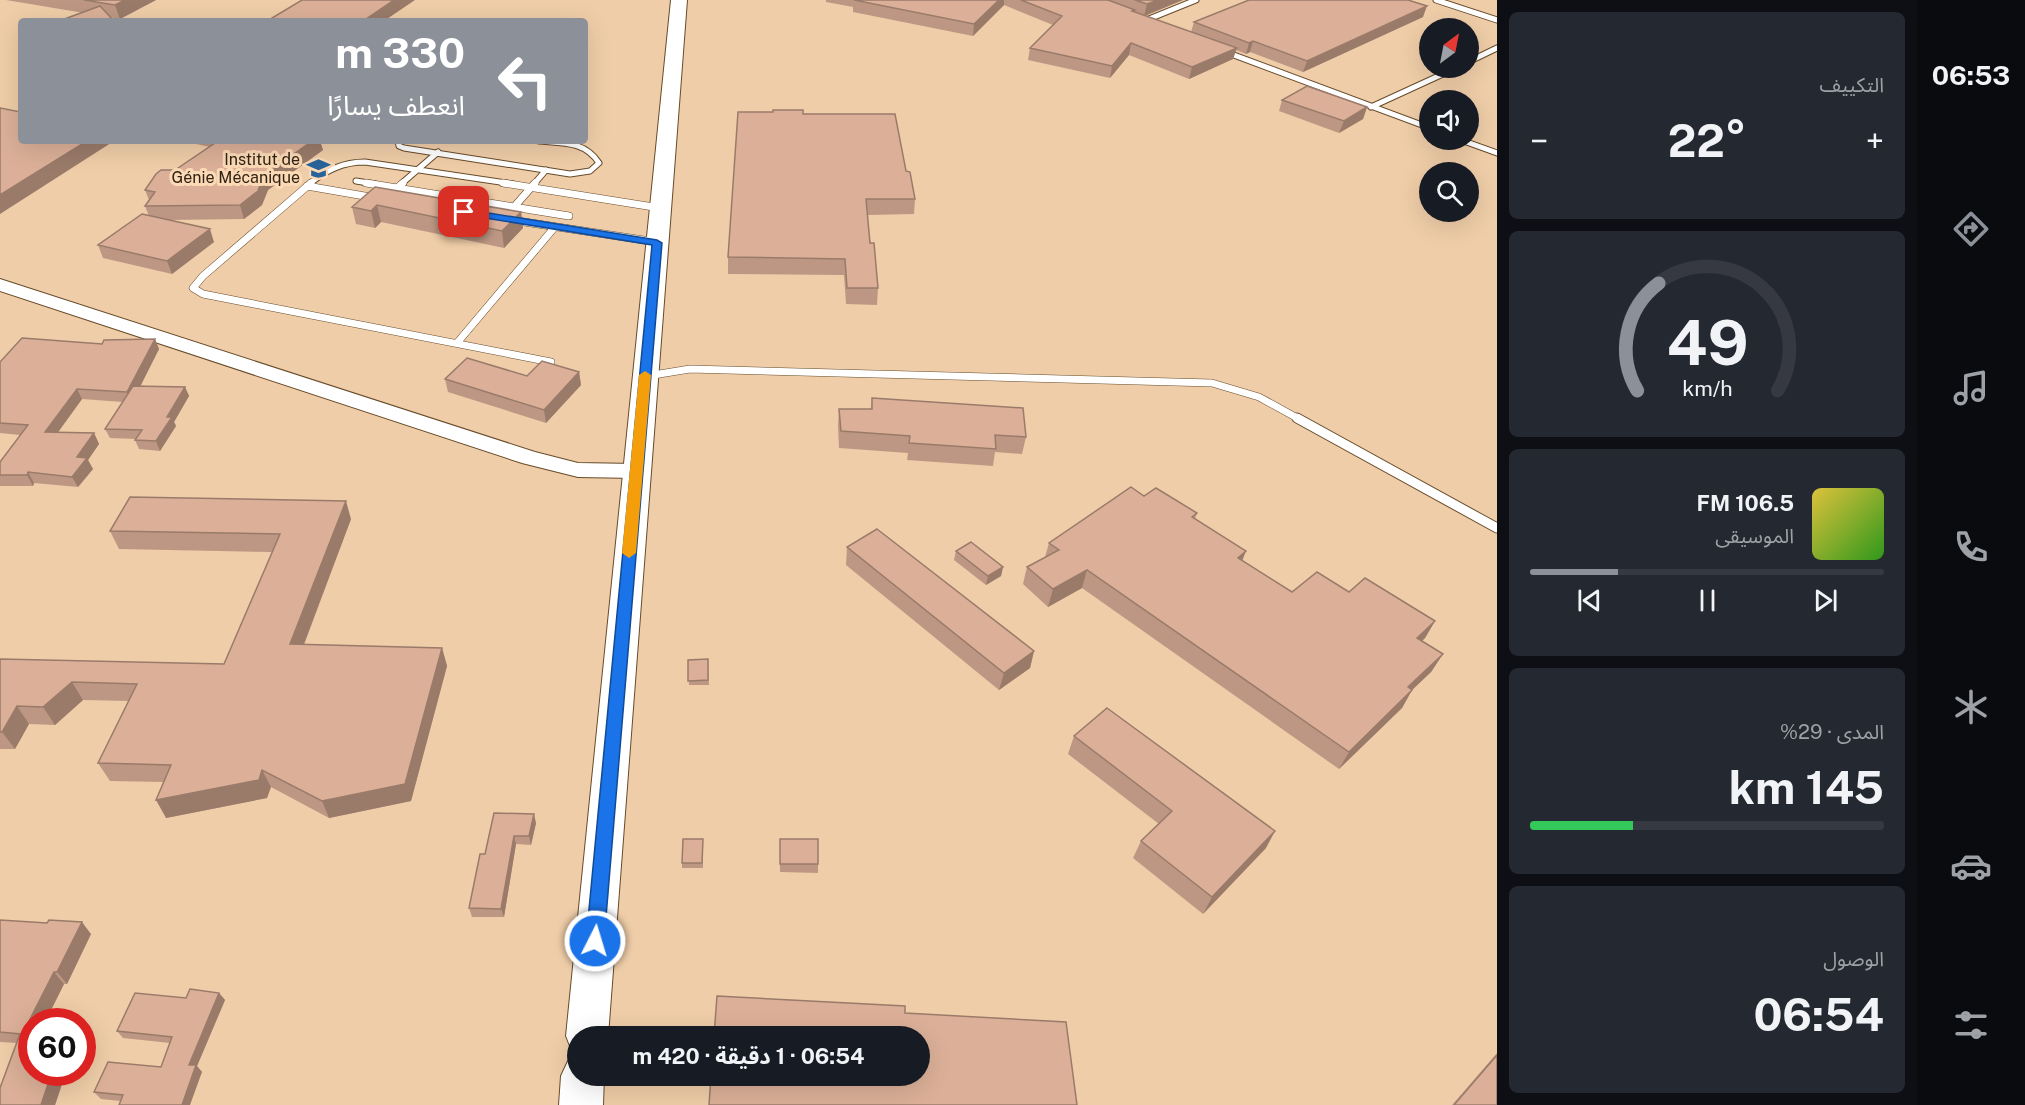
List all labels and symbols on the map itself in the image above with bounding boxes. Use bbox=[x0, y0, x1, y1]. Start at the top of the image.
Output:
north arrow bbox=[1419, 18, 1479, 78]
place label: Institut de Génie Mécanique bbox=[172, 150, 300, 187]
school or university icon: Institut de Génie Mécanique bbox=[305, 155, 331, 181]
pin bbox=[438, 186, 489, 237]
position arrow bbox=[563, 909, 627, 973]
speed limit sign: 60 bbox=[18, 1008, 96, 1086]

